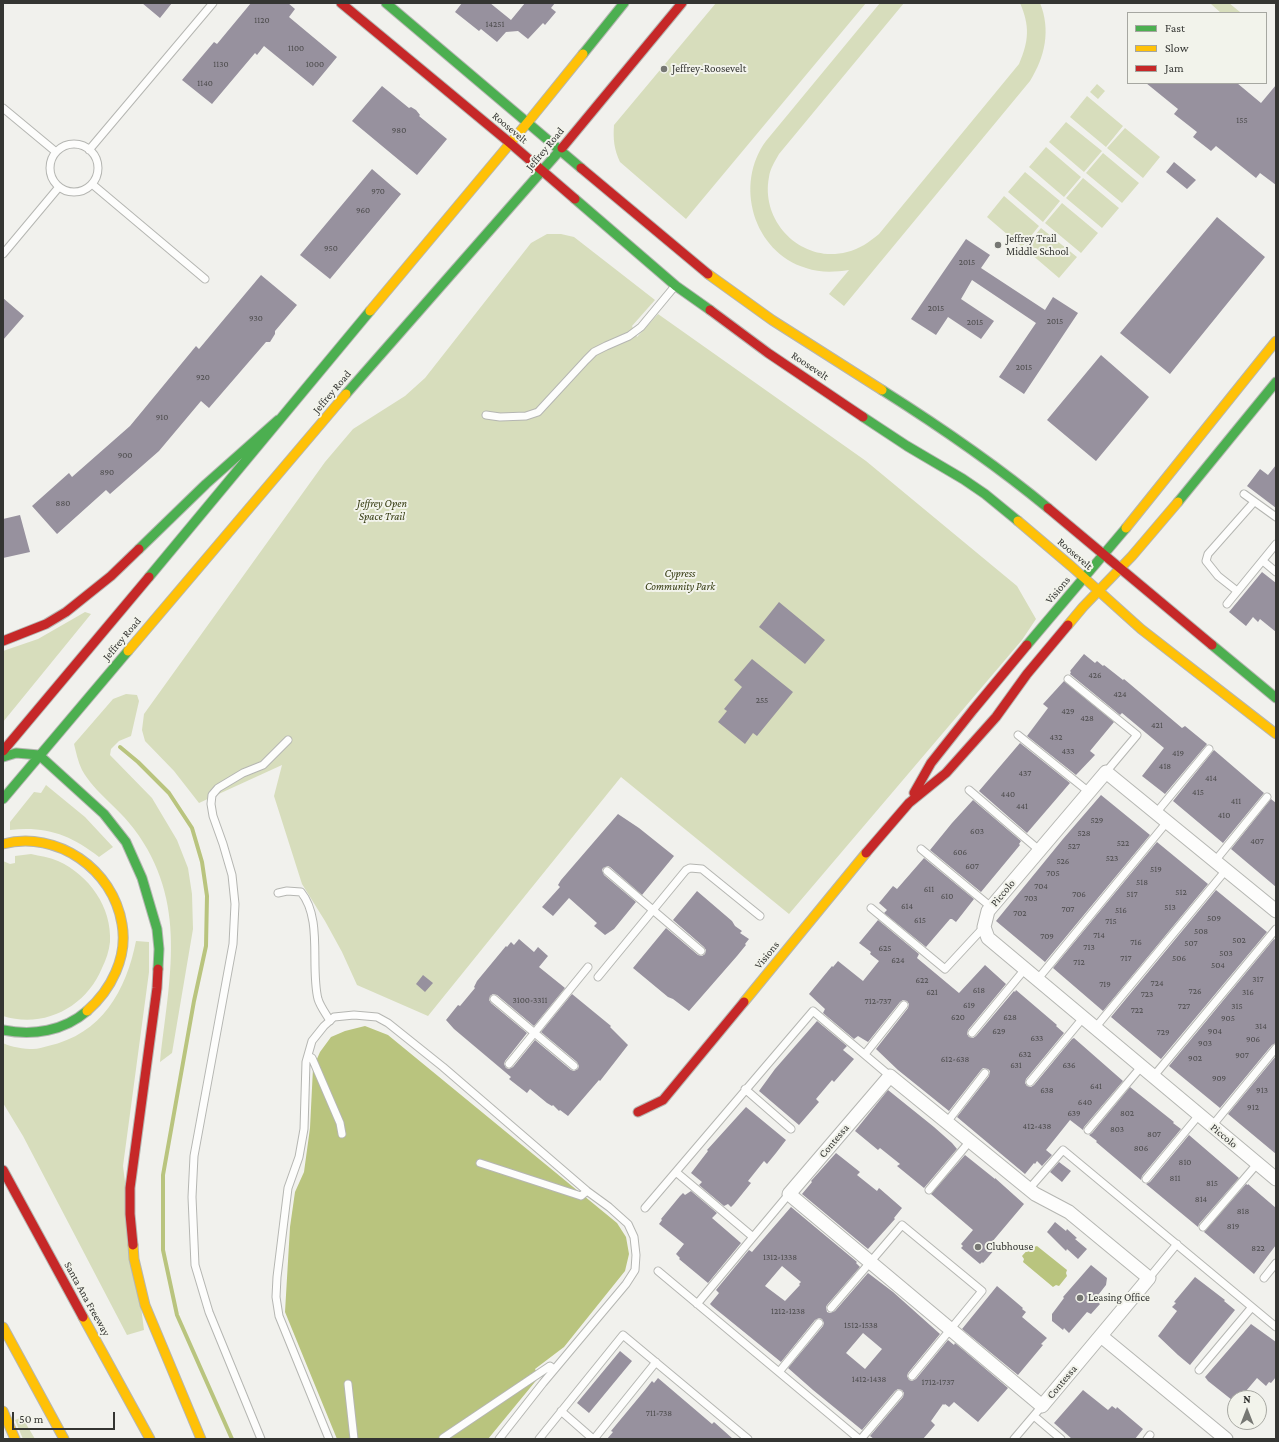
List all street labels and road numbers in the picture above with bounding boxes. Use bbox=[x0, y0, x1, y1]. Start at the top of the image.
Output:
street label: Roosevelt bbox=[490, 109, 530, 147]
street label: Jeffrey Road bbox=[523, 125, 567, 173]
street label: Roosevelt bbox=[789, 349, 831, 383]
street label: Jeffrey Road bbox=[310, 368, 354, 416]
street label: Roosevelt bbox=[1055, 535, 1095, 573]
street label: Visions bbox=[1043, 574, 1073, 606]
street label: Jeffrey Road bbox=[100, 615, 144, 663]
street label: Piccolo bbox=[988, 877, 1018, 909]
street label: Visions bbox=[752, 938, 782, 972]
street label: Contessa bbox=[816, 1121, 852, 1161]
street label: Piccolo bbox=[1208, 1121, 1240, 1151]
street label: Santa Ana Freeway bbox=[61, 1260, 113, 1338]
street label: Contessa bbox=[1044, 1362, 1080, 1402]

